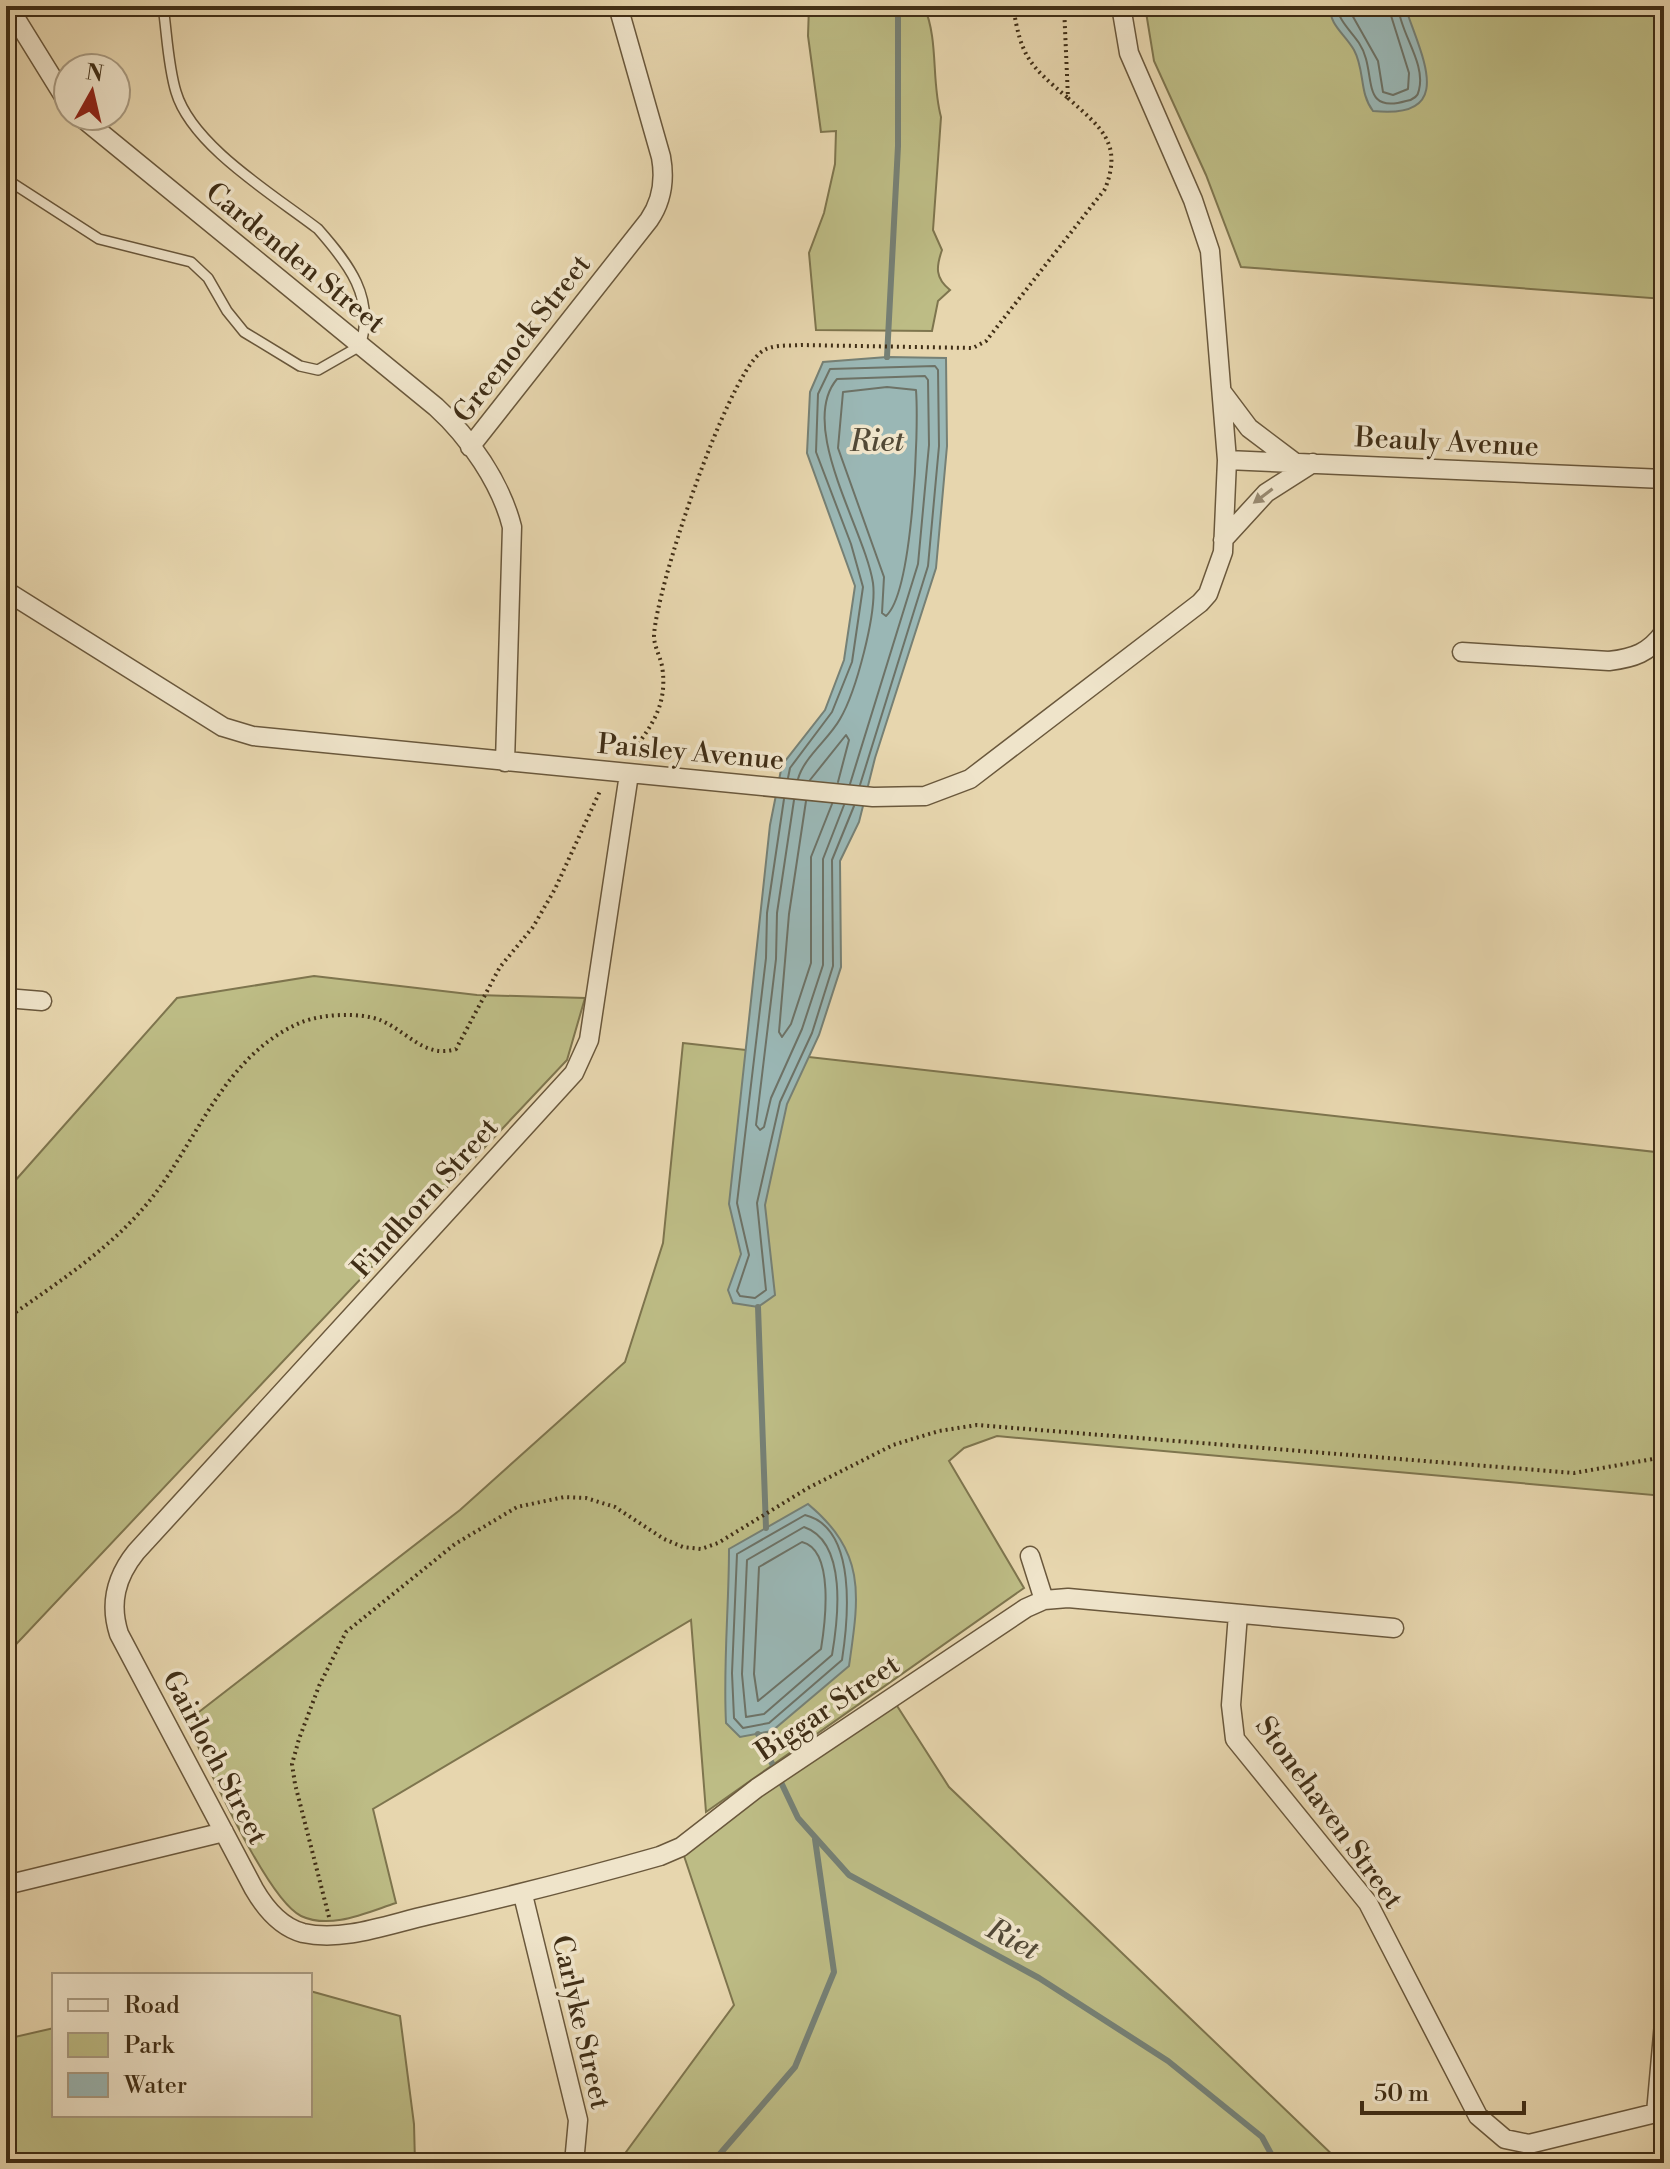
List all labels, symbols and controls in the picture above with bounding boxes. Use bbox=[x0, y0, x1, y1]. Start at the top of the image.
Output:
north arrow bbox=[52, 52, 132, 132]
text: N bbox=[84, 59, 106, 88]
street label: Cardenden Street bbox=[198, 175, 392, 341]
street label: Greenock Street bbox=[446, 248, 599, 430]
street label: Beauly Avenue bbox=[1353, 420, 1540, 465]
water label: Riet bbox=[849, 423, 905, 461]
one-way arrow bbox=[1252, 488, 1274, 504]
street label: Paisley Avenue bbox=[596, 727, 786, 778]
street label: Findhorn Street bbox=[344, 1111, 506, 1285]
street label: Biggar Street bbox=[748, 1647, 907, 1770]
street label: Gairloch Street bbox=[154, 1665, 275, 1851]
street label: Stonehaven Street bbox=[1247, 1710, 1410, 1916]
water label: Riet bbox=[979, 1910, 1046, 1970]
street label: Carlyke Street bbox=[544, 1932, 618, 2113]
legend bbox=[52, 1973, 312, 2117]
text: Road bbox=[124, 1991, 180, 2021]
text: Park bbox=[124, 2031, 175, 2061]
scale bar bbox=[1362, 2065, 1524, 2115]
text: Water bbox=[123, 2071, 187, 2101]
text: 50 m bbox=[1374, 2079, 1429, 2109]

